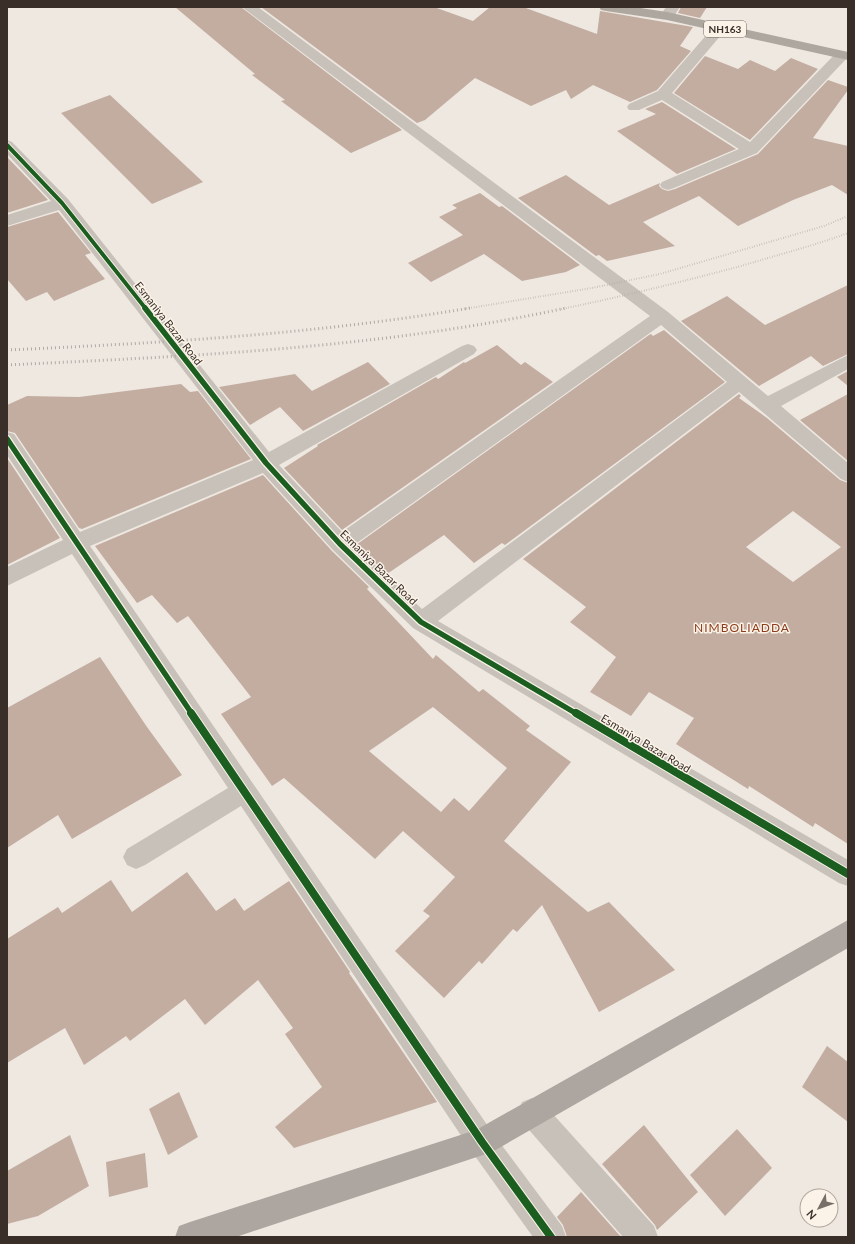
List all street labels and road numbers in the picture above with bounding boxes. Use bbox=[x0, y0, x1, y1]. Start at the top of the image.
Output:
road number: NH163 bbox=[704, 21, 746, 37]
street label: Esmaniya Bazar Road bbox=[132, 279, 206, 367]
street label: Esmaniya Bazar Road bbox=[338, 527, 420, 607]
street label: Esmaniya Bazar Road bbox=[599, 711, 693, 775]

